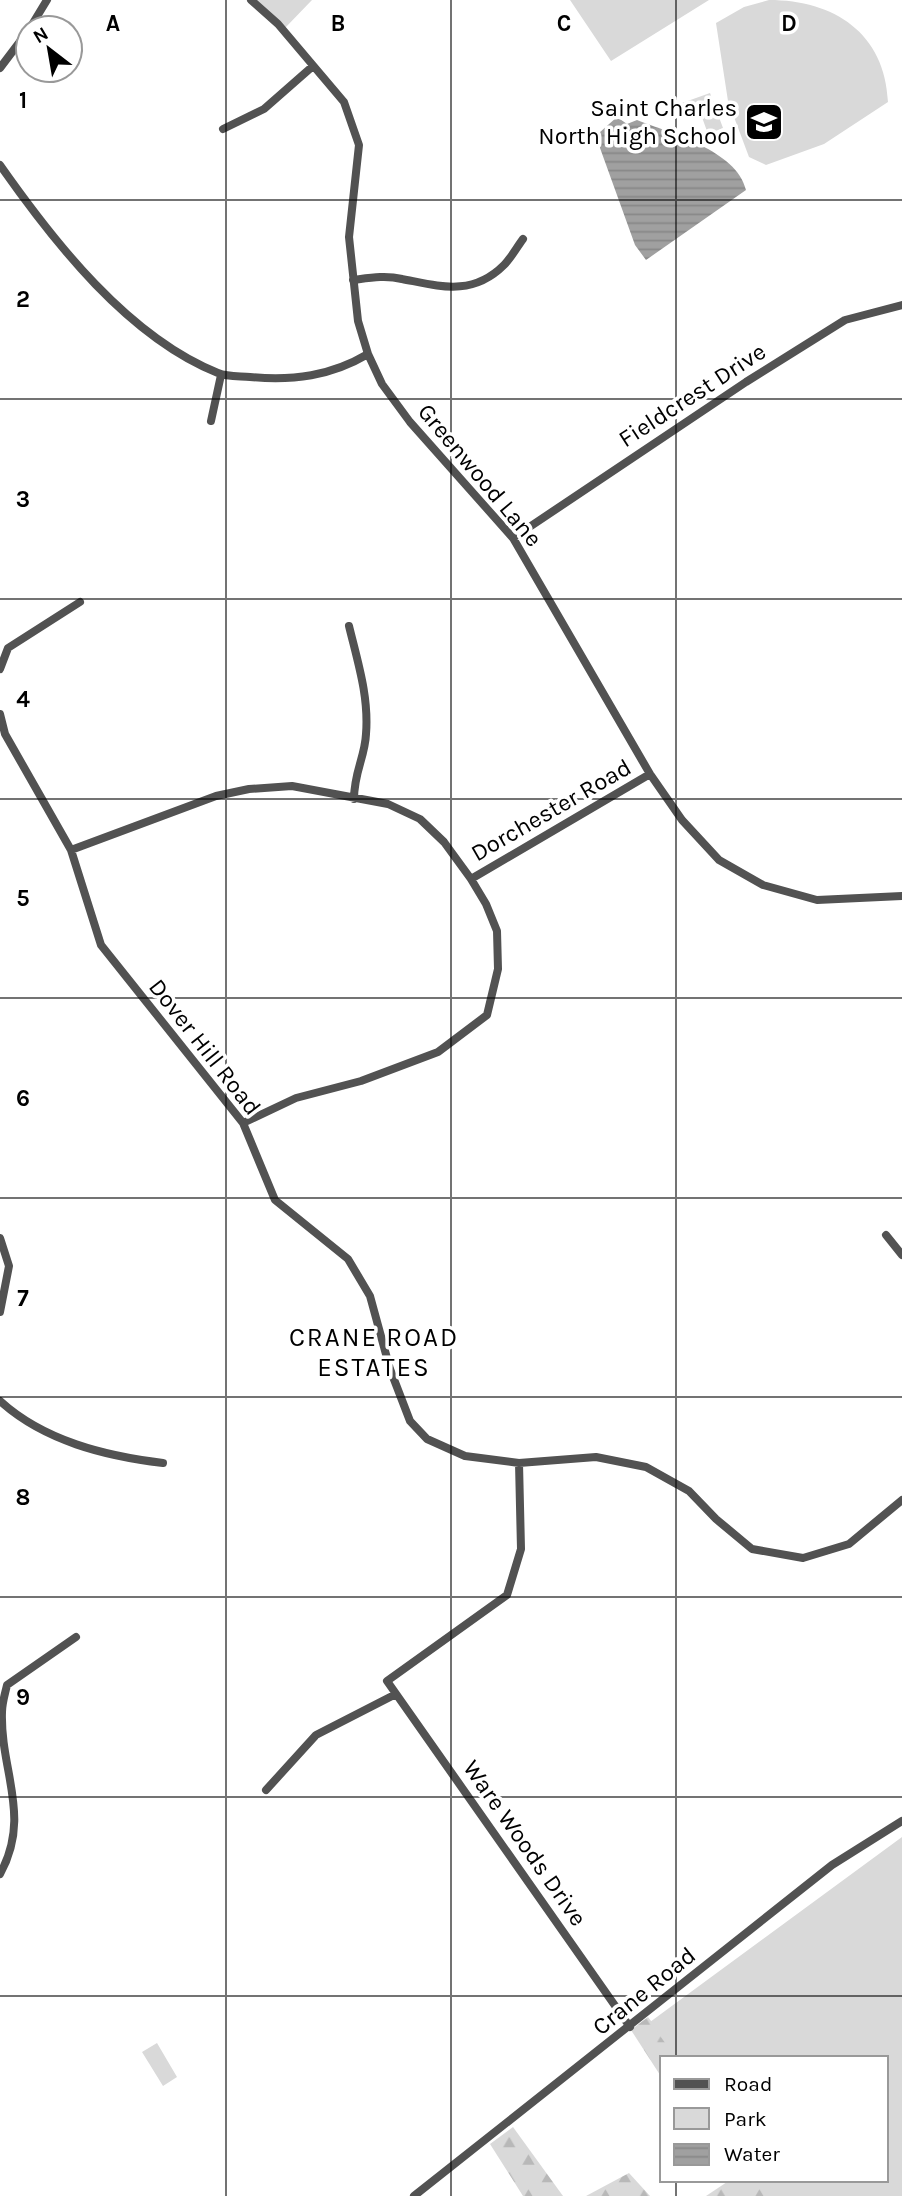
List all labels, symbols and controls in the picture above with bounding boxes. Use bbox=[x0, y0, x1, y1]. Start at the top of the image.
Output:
text: A bbox=[106, 10, 120, 37]
text: B bbox=[331, 10, 345, 37]
text: C bbox=[557, 10, 571, 37]
text: D bbox=[781, 10, 797, 37]
north arrow bbox=[14, 14, 84, 84]
text: N bbox=[29, 22, 52, 48]
text: 1 bbox=[19, 87, 27, 114]
place label: Saint Charles North High School bbox=[538, 94, 737, 150]
school or university icon: Saint Charles North High School bbox=[743, 101, 785, 143]
text: 2 bbox=[16, 286, 30, 313]
street label: Fieldcrest Drive bbox=[613, 337, 771, 453]
street label: Greenwood Lane bbox=[412, 398, 548, 552]
text: 3 bbox=[16, 486, 30, 513]
text: 4 bbox=[16, 686, 30, 713]
street label: Dorchester Road bbox=[466, 753, 636, 867]
text: 5 bbox=[16, 885, 30, 912]
street label: Dover Hill Road bbox=[143, 973, 267, 1121]
text: 6 bbox=[16, 1085, 30, 1112]
text: 7 bbox=[17, 1285, 29, 1312]
district label: CRANE ROAD ESTATES bbox=[289, 1322, 459, 1383]
text: 8 bbox=[16, 1484, 30, 1511]
text: 9 bbox=[16, 1684, 30, 1711]
street label: Ware Woods Drive bbox=[457, 1755, 593, 1931]
street label: Crane Road bbox=[587, 1941, 701, 2041]
legend bbox=[660, 2056, 888, 2182]
text: Road bbox=[724, 2072, 772, 2096]
text: Park bbox=[724, 2107, 767, 2131]
text: Water bbox=[724, 2142, 780, 2166]

